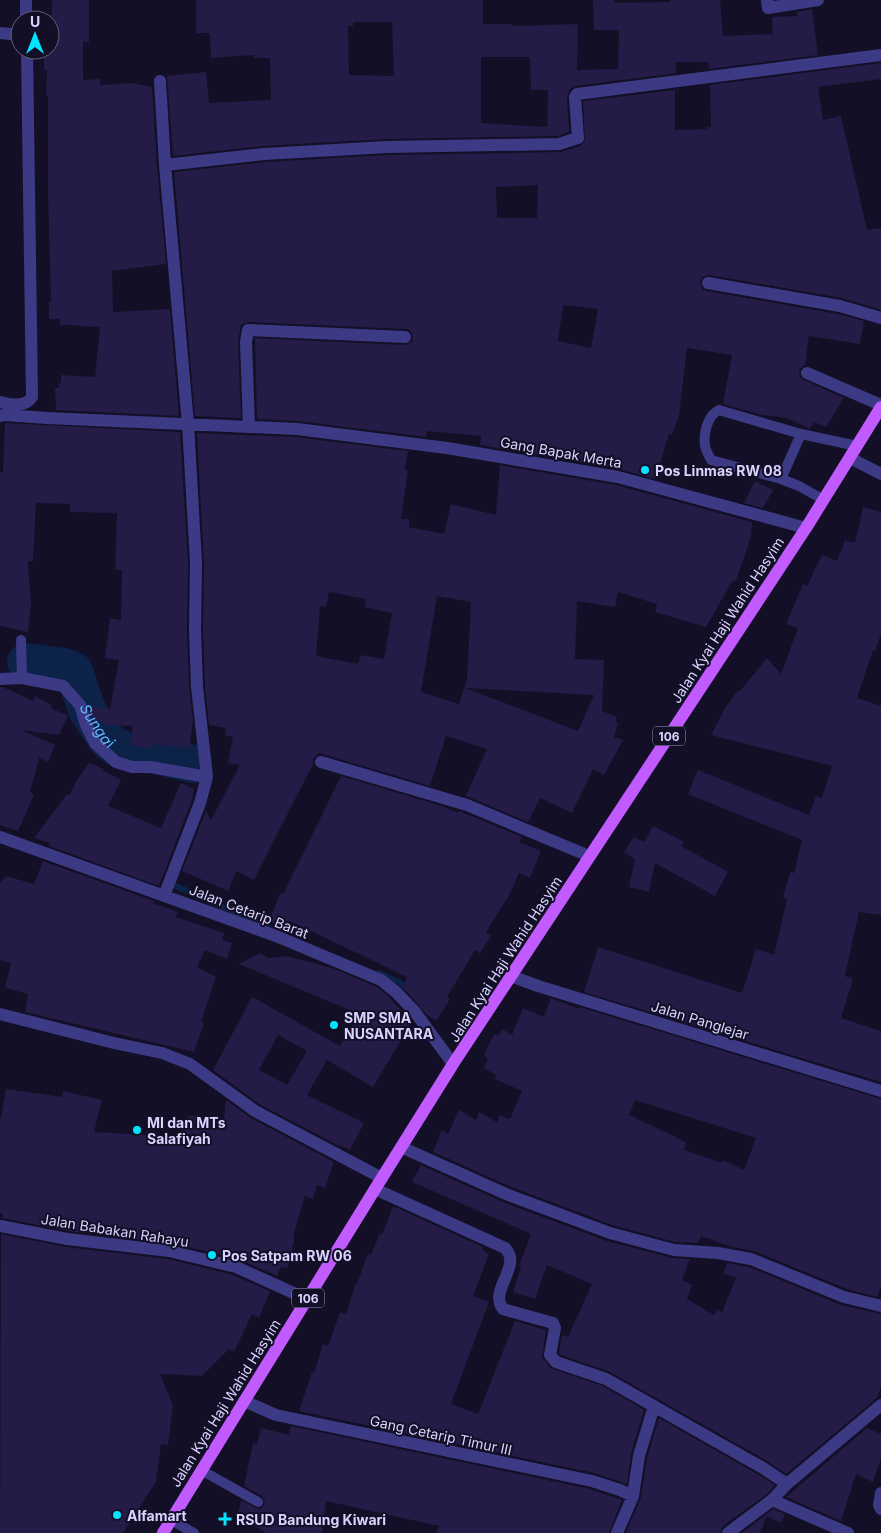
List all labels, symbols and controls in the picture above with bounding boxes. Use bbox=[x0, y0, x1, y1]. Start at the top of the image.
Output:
north arrow bbox=[10, 10, 60, 60]
text: U bbox=[30, 13, 40, 30]
street label: Gang Bapak Merta bbox=[499, 433, 623, 471]
place label: Pos Linmas RW 08 bbox=[655, 462, 782, 479]
marker: Pos Linmas RW 08 bbox=[639, 464, 651, 476]
street label: Jalan Kyai Haji Wahid Hasyim bbox=[667, 534, 787, 706]
water label: Sungai bbox=[76, 701, 119, 752]
road number: 106 bbox=[653, 726, 685, 746]
street label: Jalan Kyai Haji Wahid Hasyim bbox=[445, 873, 565, 1045]
street label: Jalan Cetarip Barat bbox=[187, 880, 311, 942]
street label: Jalan Panglejar bbox=[649, 997, 751, 1043]
place label: SMP SMA NUSANTARA bbox=[344, 1009, 434, 1042]
marker: SMP SMA NUSANTARA bbox=[328, 1019, 340, 1031]
place label: MI dan MTs Salafiyah bbox=[147, 1114, 226, 1147]
marker: MI dan MTs Salafiyah bbox=[131, 1124, 143, 1136]
street label: Jalan Babakan Rahayu bbox=[40, 1210, 190, 1250]
place label: Pos Satpam RW 06 bbox=[222, 1247, 352, 1264]
marker: Pos Satpam RW 06 bbox=[206, 1249, 218, 1261]
road number: 106 bbox=[292, 1289, 324, 1308]
street label: Jalan Kyai Haji Wahid Hasyim bbox=[166, 1316, 284, 1490]
street label: Gang Cetarip Timur III bbox=[368, 1412, 514, 1458]
place label: Alfamart bbox=[127, 1507, 187, 1524]
marker: Alfamart bbox=[111, 1509, 123, 1521]
place label: RSUD Bandung Kiwari bbox=[236, 1511, 386, 1528]
marker: RSUD Bandung Kiwari bbox=[218, 1512, 232, 1526]

